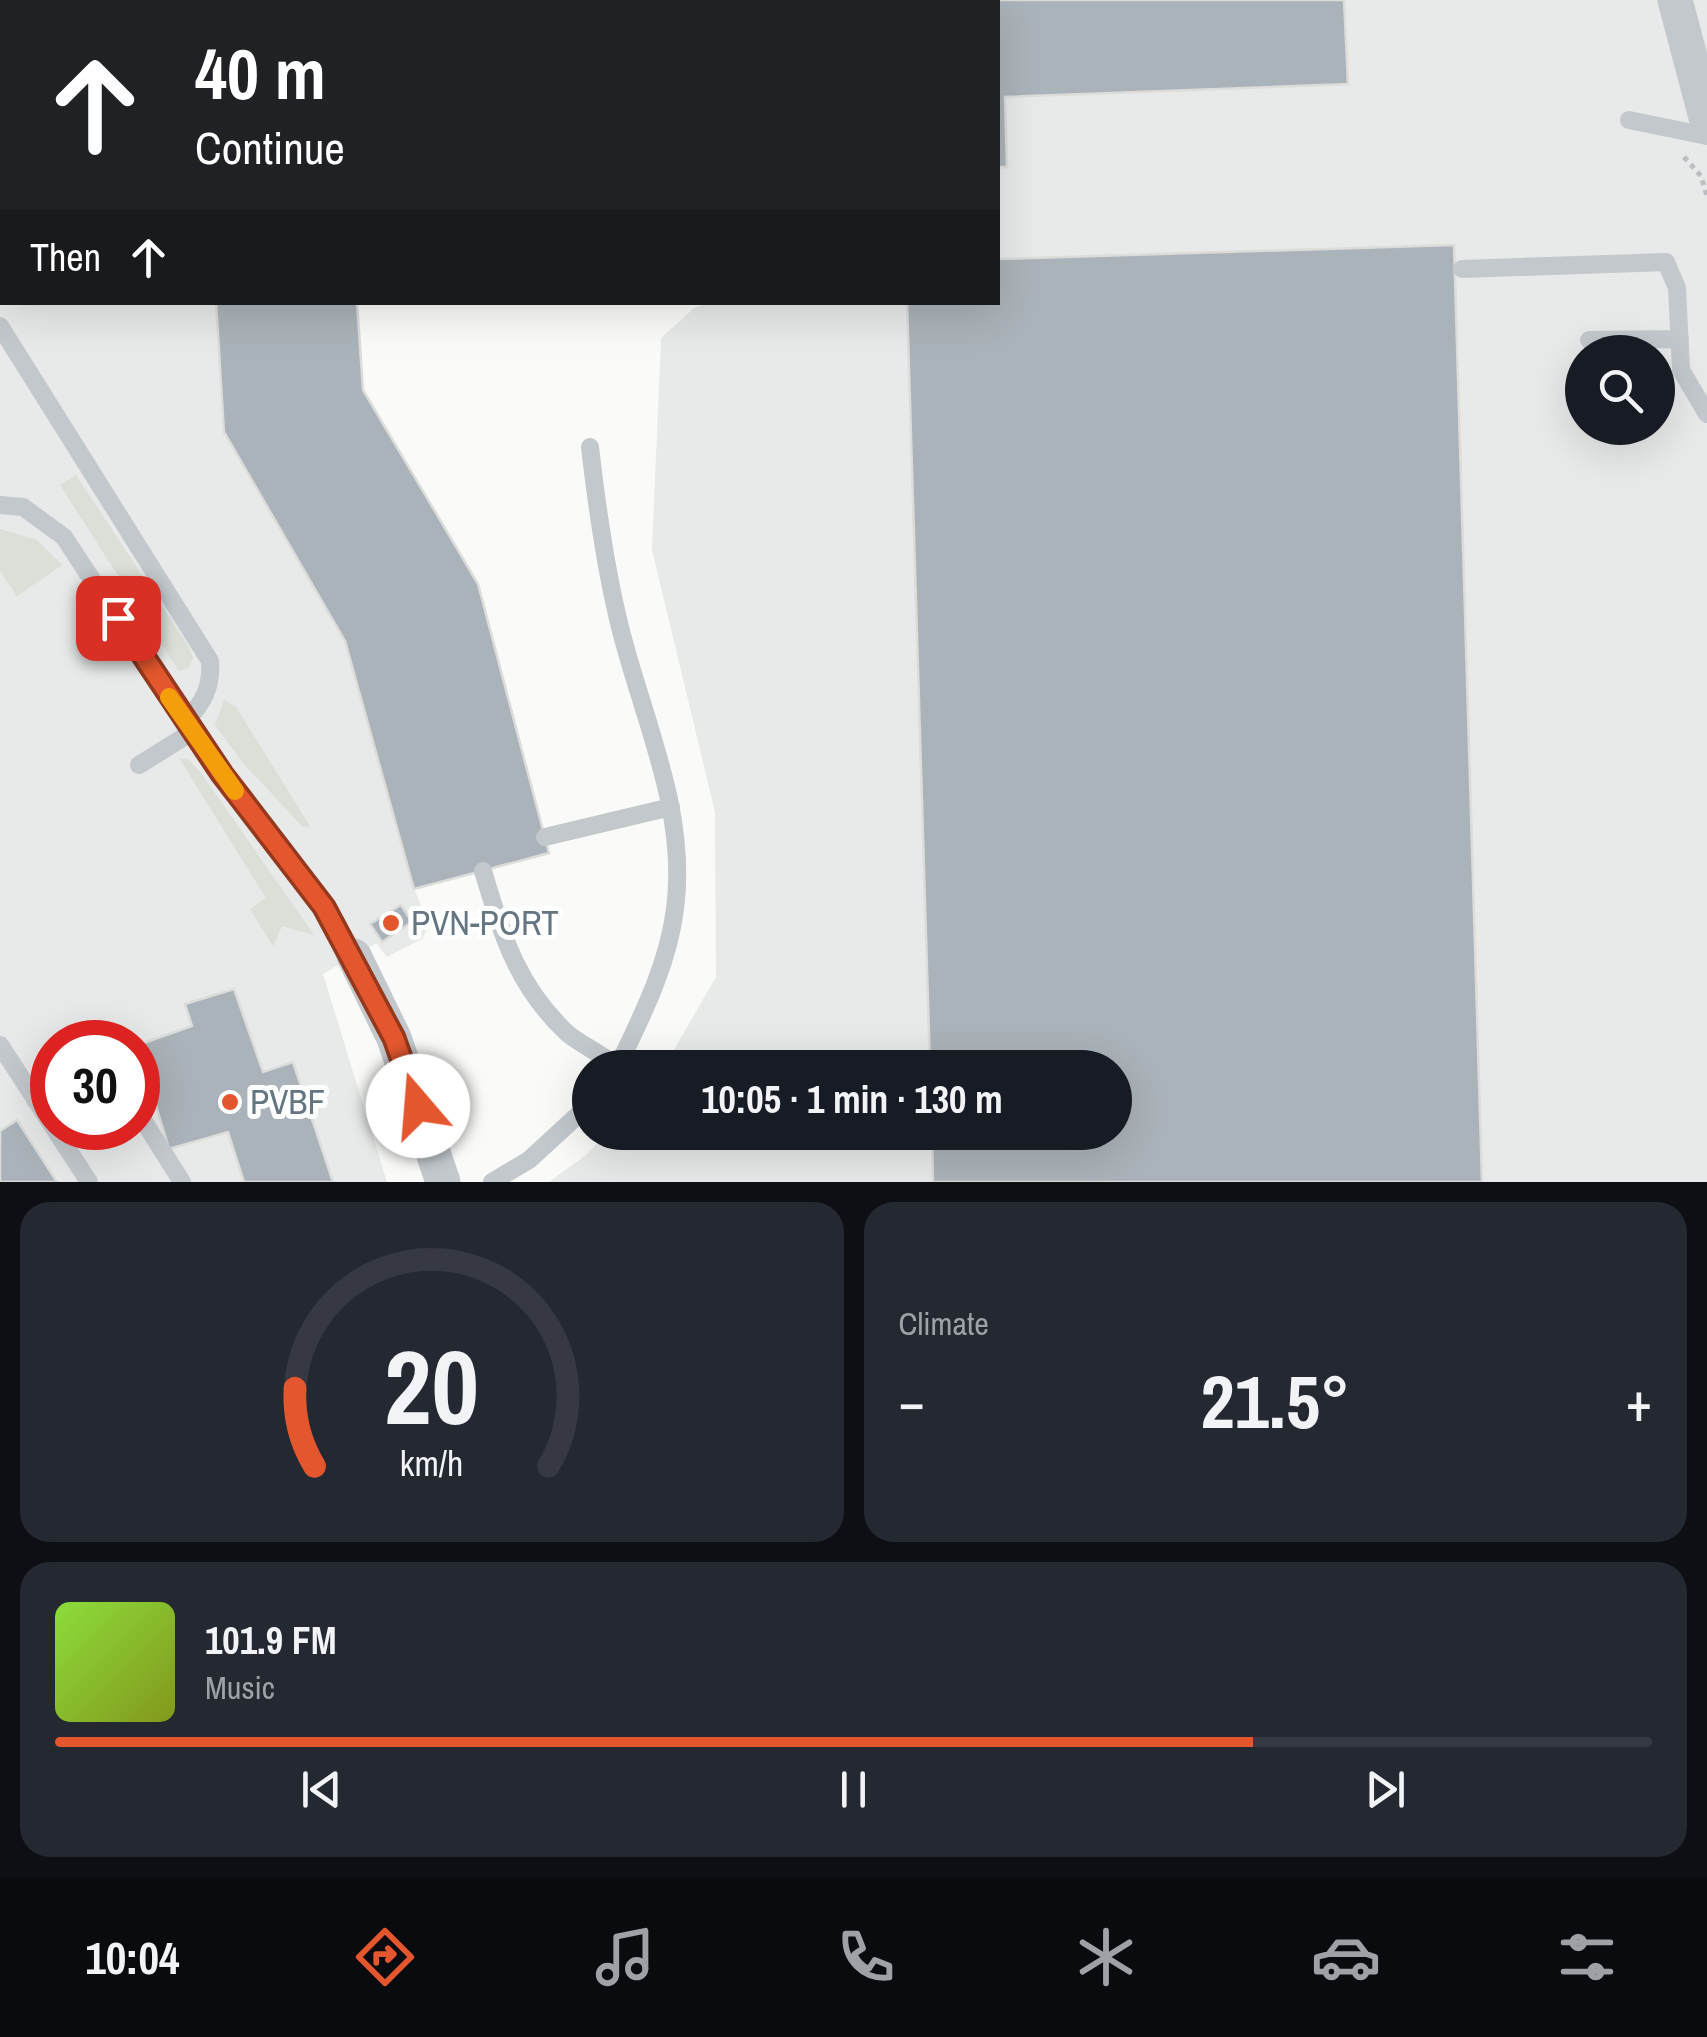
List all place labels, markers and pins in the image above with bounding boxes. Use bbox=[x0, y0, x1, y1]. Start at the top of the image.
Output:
pin bbox=[76, 576, 161, 661]
place label: PVN-PORT bbox=[411, 899, 559, 946]
marker: PVN-PORT bbox=[380, 912, 402, 934]
place label: PVBF bbox=[250, 1078, 325, 1125]
marker: PVBF bbox=[219, 1091, 241, 1113]

